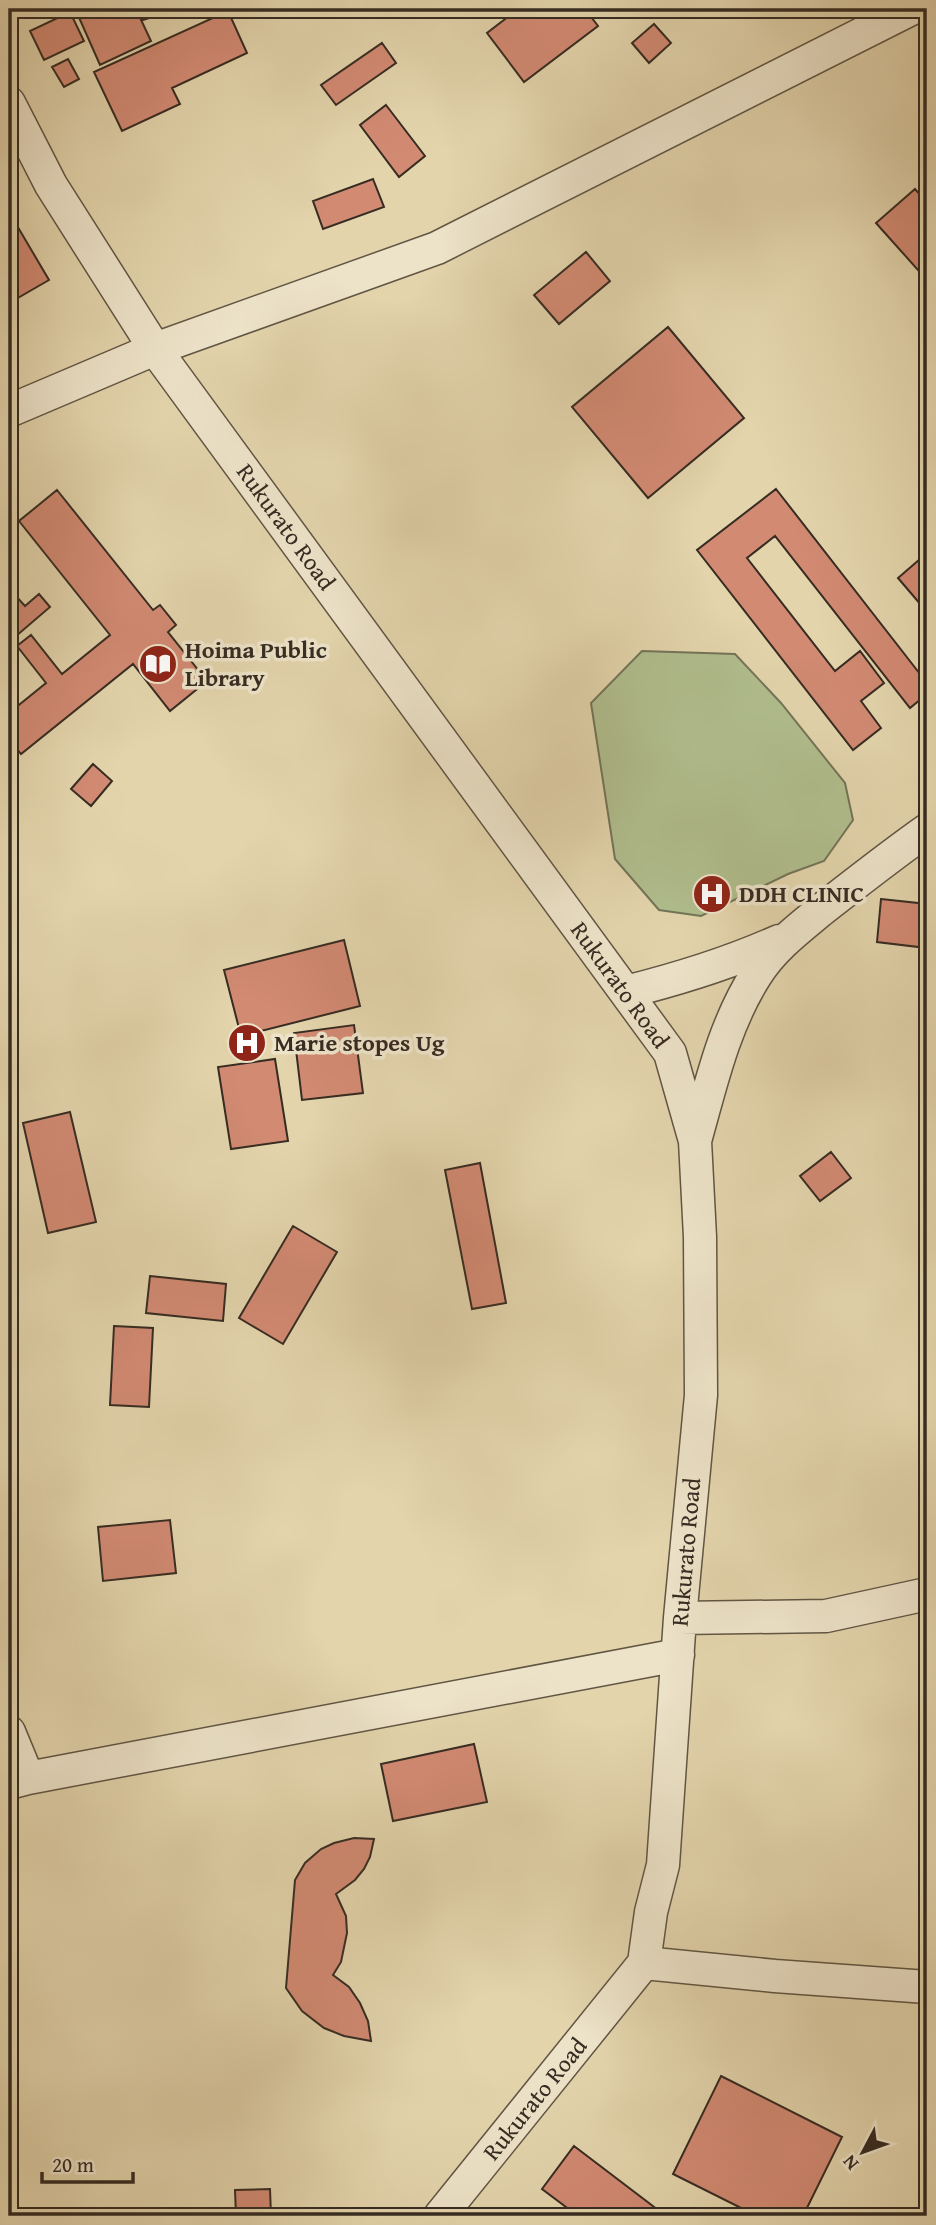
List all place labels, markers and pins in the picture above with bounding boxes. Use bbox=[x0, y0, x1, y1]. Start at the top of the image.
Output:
place label: Hoima Public Library bbox=[185, 632, 327, 695]
library icon: Hoima Public Library bbox=[137, 643, 179, 685]
hospital icon: DDH CLINIC bbox=[691, 873, 733, 915]
place label: DDH CLINIC bbox=[739, 876, 864, 911]
hospital icon: Marie stopes Ug bbox=[226, 1022, 268, 1064]
place label: Marie stopes Ug bbox=[274, 1025, 445, 1060]

